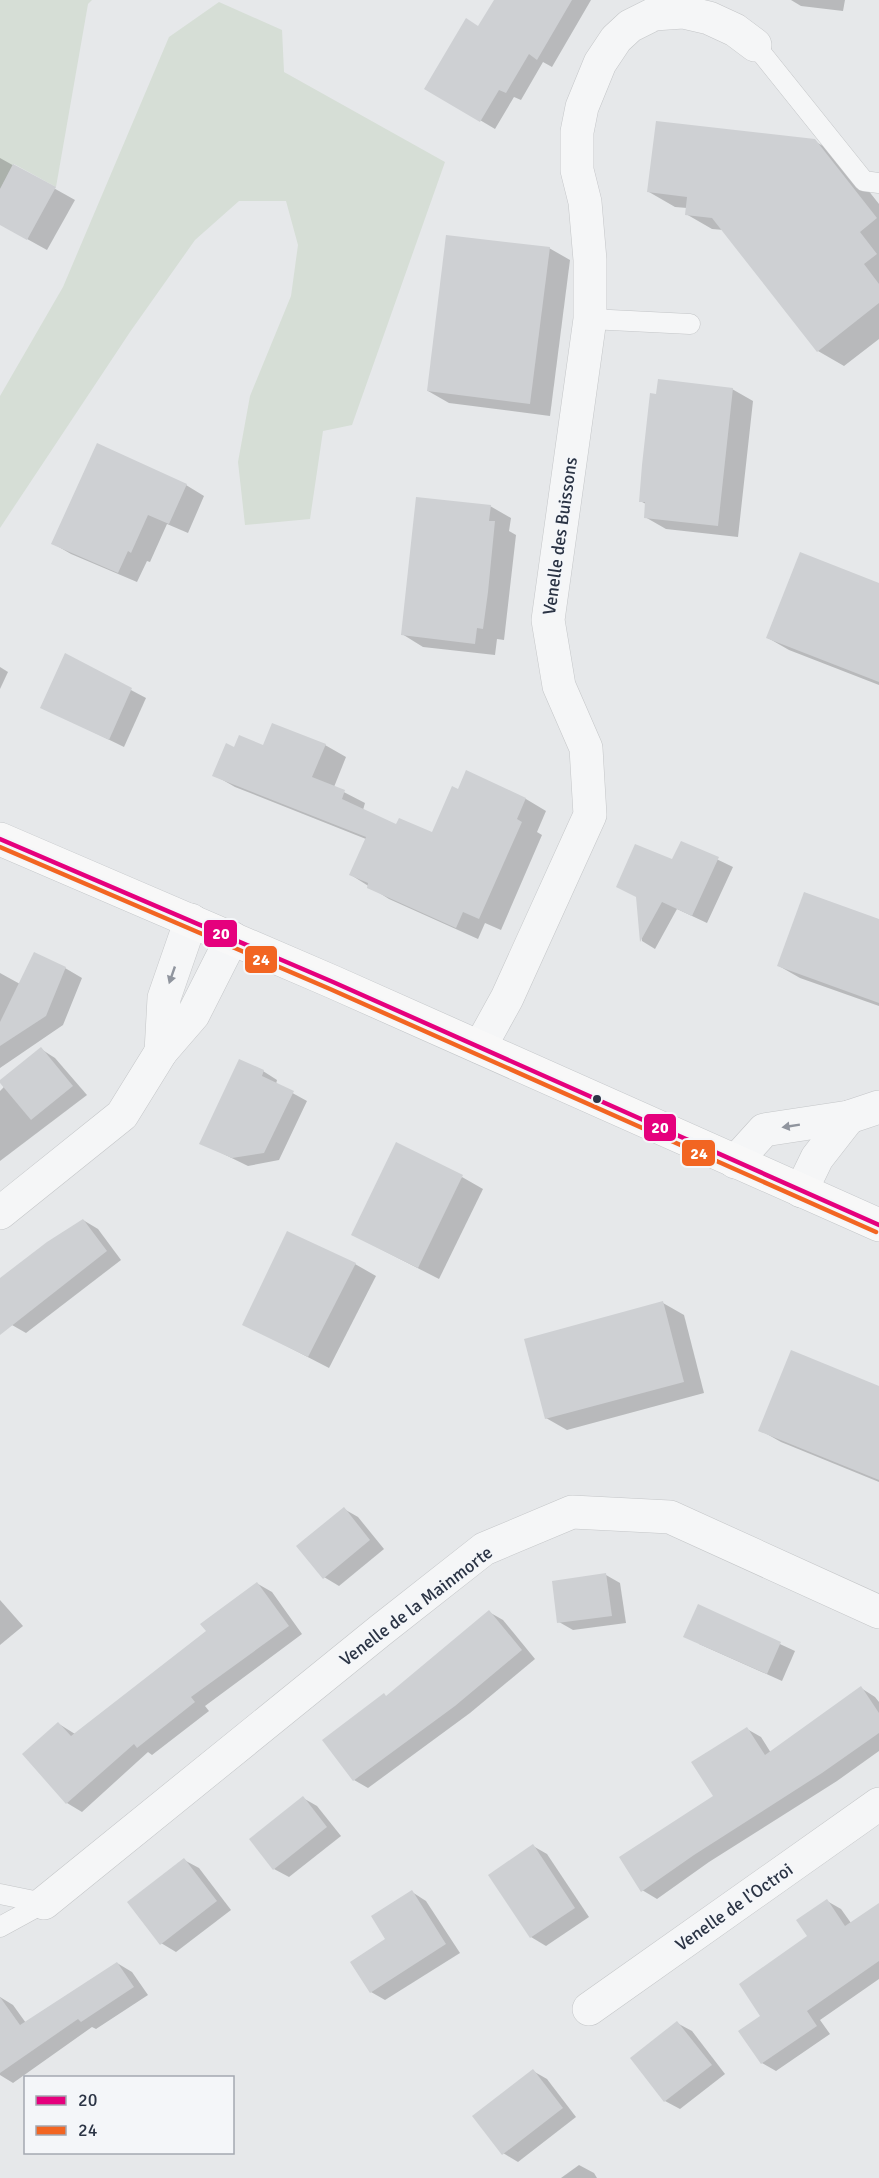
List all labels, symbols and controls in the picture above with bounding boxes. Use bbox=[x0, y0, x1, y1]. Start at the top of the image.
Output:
street label: Venelle des Buissons bbox=[538, 456, 582, 616]
line badge: 20 bbox=[203, 919, 238, 948]
text: 20 bbox=[212, 924, 230, 944]
line badge: 24 bbox=[244, 945, 278, 974]
text: 24 bbox=[252, 950, 270, 970]
one-way arrow bbox=[167, 966, 177, 984]
unlabelled marker bbox=[591, 1093, 603, 1105]
line badge: 20 bbox=[643, 1113, 677, 1142]
text: 20 bbox=[651, 1118, 669, 1138]
one-way arrow bbox=[781, 1121, 800, 1130]
line badge: 24 bbox=[681, 1139, 716, 1167]
text: 24 bbox=[690, 1144, 708, 1164]
street label: Venelle de la Mainmorte bbox=[335, 1541, 497, 1671]
street label: Venelle de l'Octroi bbox=[671, 1858, 797, 1956]
legend bbox=[24, 2076, 234, 2154]
text: 20 bbox=[78, 2089, 97, 2111]
text: 24 bbox=[78, 2119, 98, 2141]

